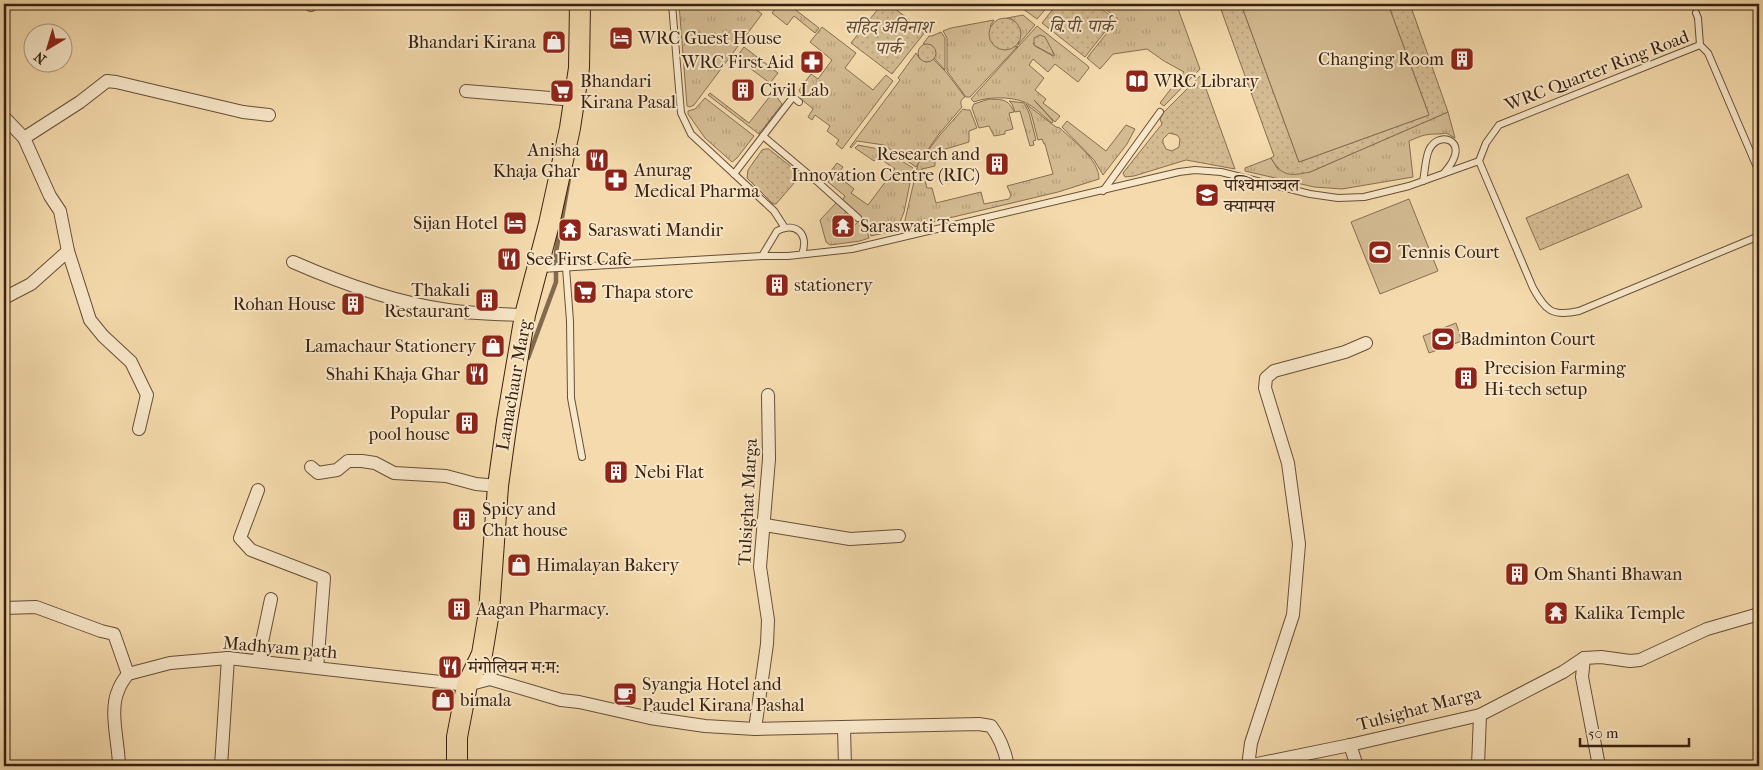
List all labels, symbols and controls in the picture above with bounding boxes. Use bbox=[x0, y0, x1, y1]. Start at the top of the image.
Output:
park label: बि.पी. पार्क bbox=[1049, 15, 1118, 37]
park label: सहिद अविनाश पार्क bbox=[844, 16, 935, 59]
north arrow bbox=[22, 22, 72, 72]
hotel icon: WRC Guest House bbox=[608, 25, 634, 51]
street label: WRC Quarter Ring Road bbox=[1501, 26, 1692, 116]
place label: WRC Guest House bbox=[637, 28, 782, 49]
shop icon: Bhandari Kirana bbox=[541, 29, 567, 55]
place label: Bhandari Kirana bbox=[407, 32, 537, 53]
building icon: Changing Room bbox=[1449, 46, 1475, 72]
text: N bbox=[31, 48, 50, 68]
pharmacy icon: WRC First Aid bbox=[799, 49, 825, 75]
place label: Changing Room bbox=[1318, 49, 1444, 70]
place label: WRC First Aid bbox=[681, 52, 794, 73]
library icon: WRC Library bbox=[1124, 68, 1150, 94]
place label: Bhandari Kirana Pasal bbox=[580, 71, 676, 113]
place label: WRC Library bbox=[1153, 71, 1260, 92]
building icon: Civil Lab bbox=[730, 77, 756, 103]
supermarket icon: Bhandari Kirana Pasal bbox=[549, 78, 575, 104]
place label: Civil Lab bbox=[760, 80, 829, 101]
place label: Anisha Khaja Ghar bbox=[493, 140, 581, 182]
place label: Research and Innovation Centre (RIC) bbox=[791, 144, 980, 186]
restaurant icon: Anisha Khaja Ghar bbox=[584, 147, 610, 173]
building icon: Research and Innovation Centre (RIC) bbox=[984, 151, 1010, 177]
place label: Anurag Medical Pharma bbox=[633, 160, 760, 202]
pharmacy icon: Anurag Medical Pharma bbox=[603, 167, 629, 193]
place label: पश्‍चिमाञ्‍चल क्याम्पस bbox=[1223, 175, 1301, 217]
school or university icon: पश्‍चिमाञ्‍चल क्याम्पस bbox=[1194, 182, 1220, 208]
hotel icon: Sijan Hotel bbox=[502, 210, 528, 236]
place label: Sijan Hotel bbox=[413, 213, 498, 234]
temple icon: Saraswati Temple bbox=[830, 213, 856, 239]
place label: Saraswati Temple bbox=[860, 216, 995, 237]
temple icon: Saraswati Mandir bbox=[557, 217, 583, 243]
place label: Saraswati Mandir bbox=[588, 220, 724, 241]
sports icon: Tennis Court bbox=[1367, 239, 1393, 265]
place label: Tennis Court bbox=[1398, 242, 1500, 263]
restaurant icon: See First Cafe bbox=[496, 246, 522, 272]
place label: See First Cafe bbox=[526, 249, 632, 270]
building icon: stationery bbox=[764, 272, 790, 298]
place label: stationery bbox=[794, 275, 874, 296]
supermarket icon: Thapa store bbox=[572, 279, 598, 305]
place label: Thakali Restaurant bbox=[384, 280, 471, 322]
place label: Thapa store bbox=[602, 282, 694, 303]
building icon: Thakali Restaurant bbox=[474, 287, 500, 313]
building icon: Rohan House bbox=[340, 291, 366, 317]
place label: Rohan House bbox=[233, 294, 336, 315]
street label: Lamachaur Marg bbox=[492, 318, 536, 452]
sports icon: Badminton Court bbox=[1430, 326, 1456, 352]
place label: Badminton Court bbox=[1460, 329, 1596, 350]
shop icon: Lamachaur Stationery bbox=[480, 333, 506, 359]
place label: Lamachaur Stationery bbox=[304, 336, 477, 357]
place label: Precision Farming Hi-tech setup bbox=[1484, 358, 1626, 400]
restaurant icon: Shahi Khaja Ghar bbox=[464, 361, 490, 387]
place label: Shahi Khaja Ghar bbox=[326, 364, 460, 385]
building icon: Precision Farming Hi-tech setup bbox=[1453, 365, 1479, 391]
place label: Popular pool house bbox=[368, 403, 450, 445]
building icon: Popular pool house bbox=[454, 410, 480, 436]
street label: Tulsighat Marga bbox=[734, 437, 762, 566]
building icon: Nebi Flat bbox=[603, 459, 629, 485]
place label: Nebi Flat bbox=[634, 462, 705, 483]
place label: Spicy and Chat house bbox=[482, 499, 568, 541]
building icon: Spicy and Chat house bbox=[451, 506, 477, 532]
shop icon: Himalayan Bakery bbox=[506, 552, 532, 578]
place label: Himalayan Bakery bbox=[536, 555, 680, 576]
building icon: Om Shanti Bhawan bbox=[1504, 561, 1530, 587]
place label: Om Shanti Bhawan bbox=[1534, 564, 1683, 585]
building icon: Aagan Pharmacy. bbox=[446, 596, 472, 622]
place label: Aagan Pharmacy. bbox=[475, 599, 609, 620]
temple icon: Kalika Temple bbox=[1543, 600, 1569, 626]
place label: Kalika Temple bbox=[1574, 603, 1685, 624]
street label: Madhyam path bbox=[222, 633, 338, 663]
restaurant icon: मंगोलियन म:म: bbox=[437, 654, 463, 680]
place label: मंगोलियन म:म: bbox=[467, 657, 560, 678]
place label: Syangja Hotel and Paudel Kirana Pashal bbox=[642, 674, 805, 716]
cafe icon: Syangja Hotel and Paudel Kirana Pashal bbox=[612, 681, 638, 707]
street label: Tulsighat Marga bbox=[1355, 682, 1484, 736]
shop icon: bimala bbox=[430, 687, 456, 713]
place label: bimala bbox=[459, 690, 512, 711]
scale bar bbox=[1580, 715, 1689, 747]
text: 50 m bbox=[1588, 724, 1619, 742]

